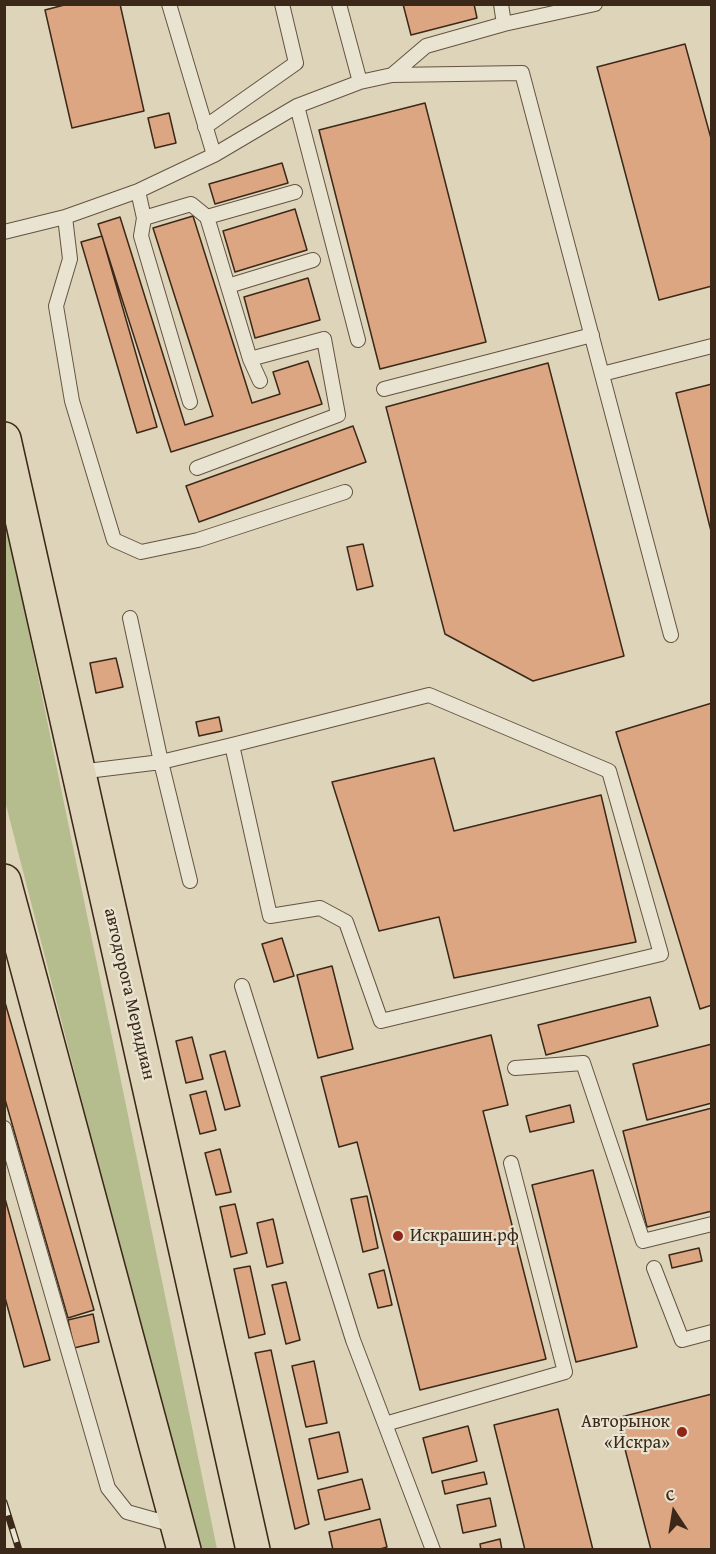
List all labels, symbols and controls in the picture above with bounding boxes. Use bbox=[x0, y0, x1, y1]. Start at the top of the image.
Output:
street label: автодорога Меридиан bbox=[99, 906, 159, 1082]
place label: Искрашин.рф bbox=[410, 1225, 519, 1247]
marker: Искрашин.рф bbox=[391, 1229, 405, 1243]
place label: Авторынок «Искра» bbox=[581, 1411, 670, 1454]
marker: Авторынок «Искра» bbox=[675, 1425, 689, 1439]
north arrow bbox=[644, 1482, 704, 1542]
text: С bbox=[663, 1482, 677, 1507]

